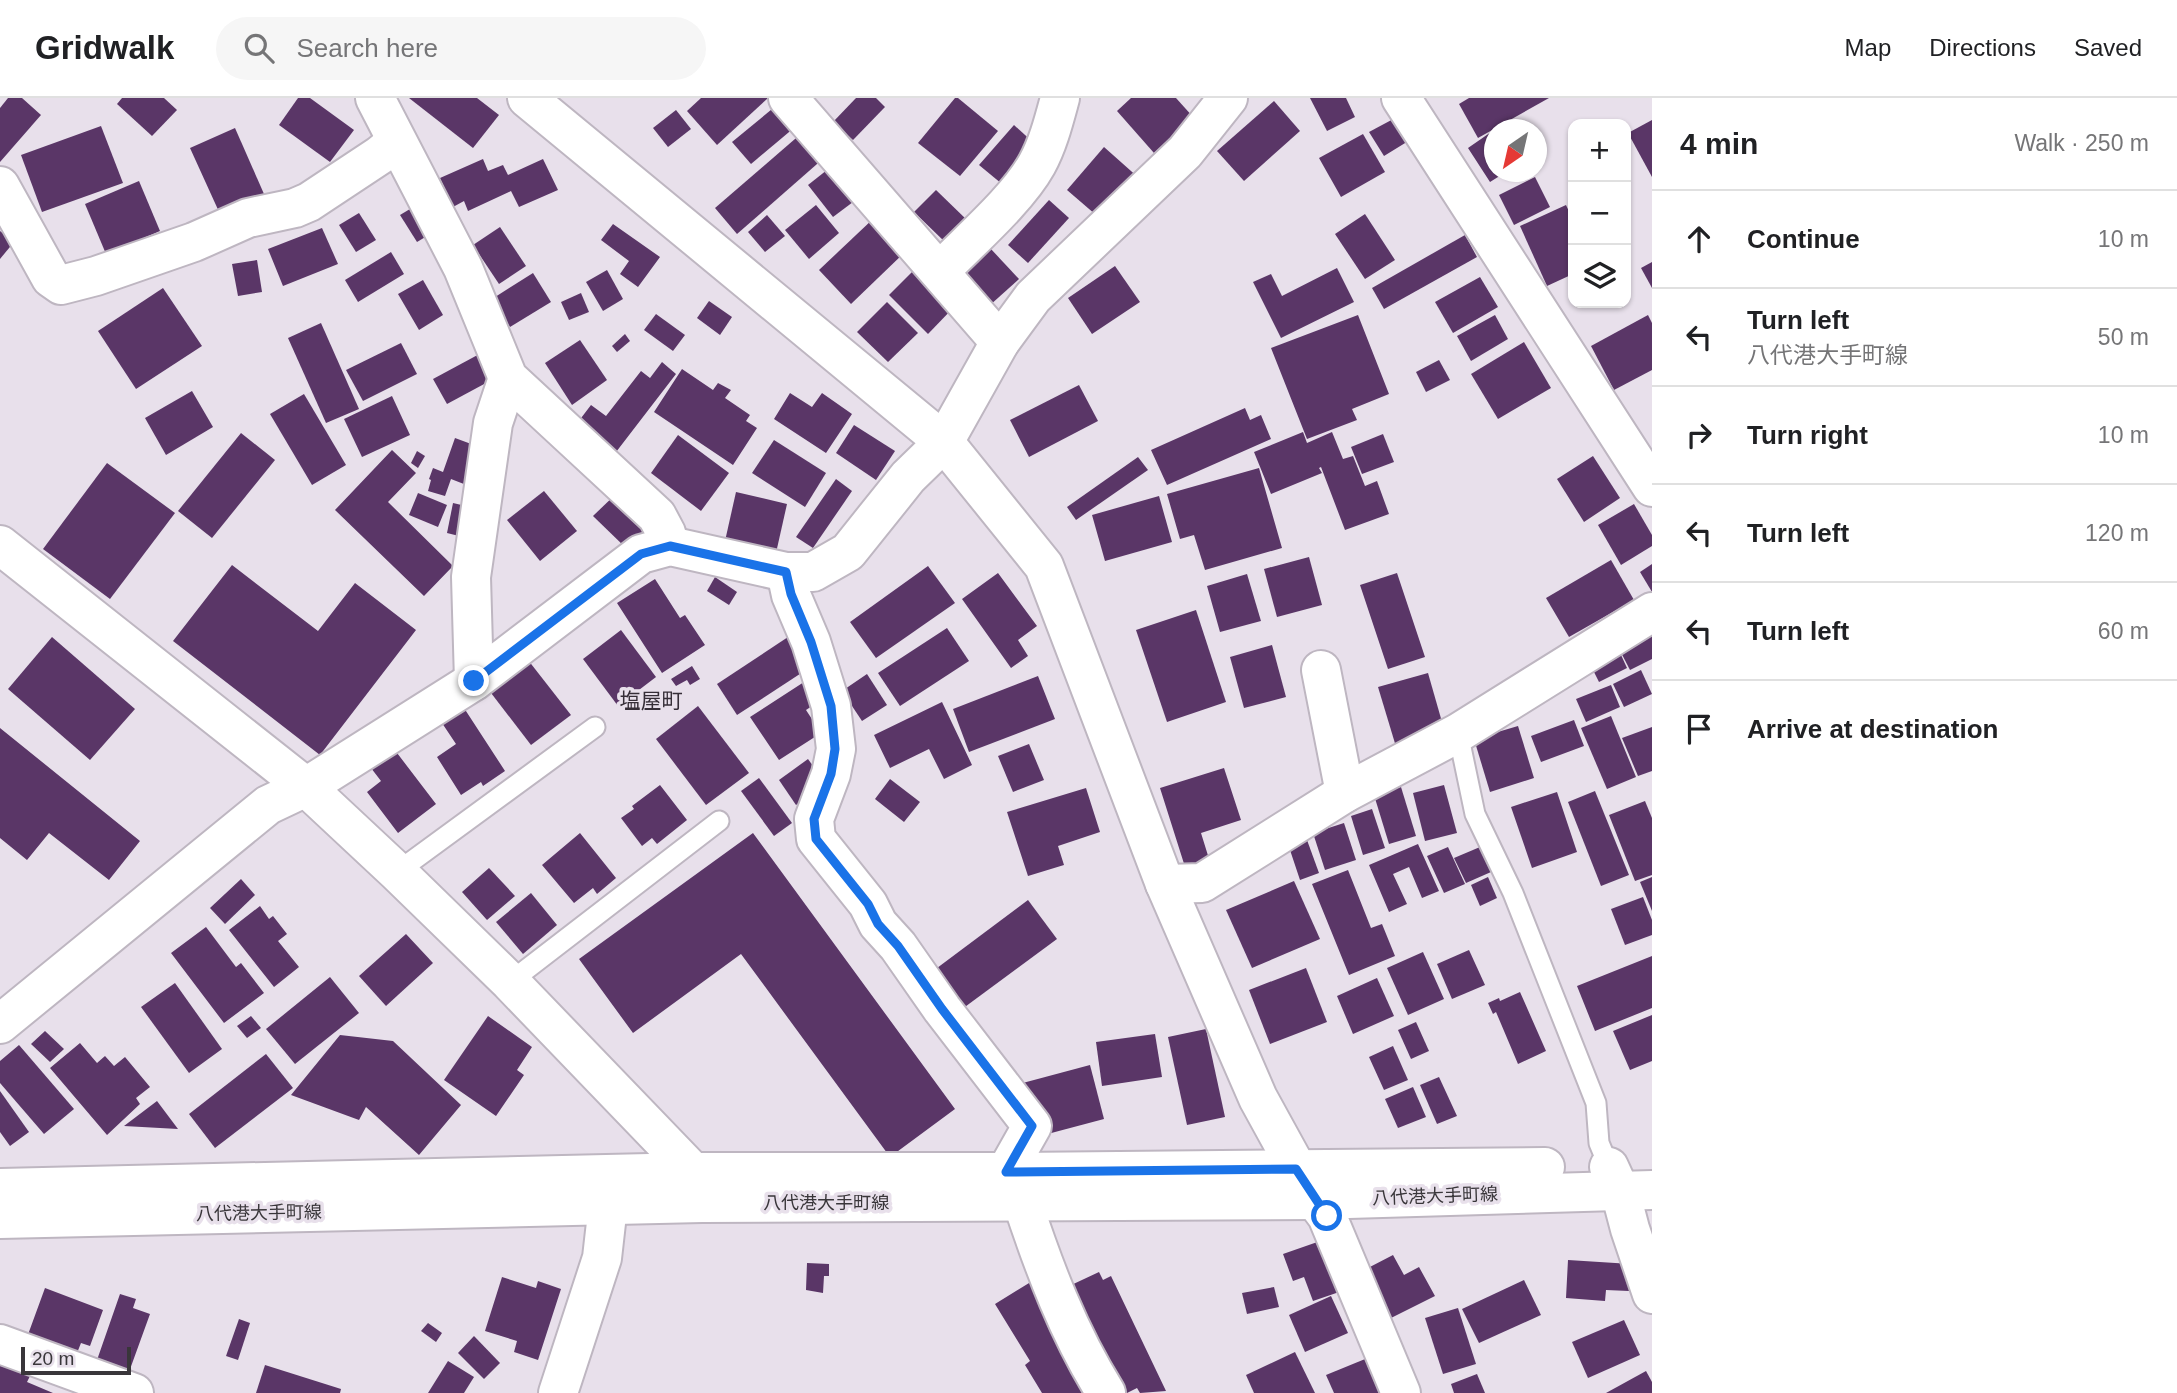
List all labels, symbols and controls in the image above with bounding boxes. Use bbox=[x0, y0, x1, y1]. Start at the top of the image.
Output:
search box bbox=[216, 17, 706, 80]
text: Gridwalk bbox=[35, 29, 174, 66]
icon: search bbox=[240, 29, 278, 67]
text: Search here bbox=[296, 33, 438, 63]
text: Map bbox=[1845, 34, 1891, 61]
text: Directions bbox=[1929, 34, 2036, 61]
text: Saved bbox=[2074, 34, 2142, 61]
north arrow bbox=[1484, 119, 1547, 182]
map controls bbox=[1568, 119, 1631, 308]
button: + bbox=[1568, 119, 1631, 182]
text: 4 min bbox=[1680, 127, 1758, 160]
text: Walk · 250 m bbox=[2014, 130, 2149, 156]
button: − bbox=[1568, 182, 1631, 245]
icon: ahead bbox=[1680, 220, 1718, 258]
text: Continue bbox=[1747, 224, 1860, 254]
text: 10 m bbox=[2098, 226, 2149, 252]
button: layers bbox=[1568, 245, 1631, 308]
text: Turn left bbox=[1747, 305, 1849, 335]
icon: left bbox=[1680, 318, 1718, 356]
text: 50 m bbox=[2098, 324, 2149, 350]
text: 八代港大手町線 bbox=[1747, 342, 1908, 368]
icon: right bbox=[1680, 416, 1718, 454]
text: Turn right bbox=[1747, 420, 1868, 450]
text: 10 m bbox=[2098, 422, 2149, 448]
icon: left bbox=[1680, 514, 1718, 552]
text: Turn left bbox=[1747, 518, 1849, 548]
text: 120 m bbox=[2085, 520, 2149, 546]
icon: left bbox=[1680, 612, 1718, 650]
text: Turn left bbox=[1747, 616, 1849, 646]
text: 60 m bbox=[2098, 618, 2149, 644]
route end bbox=[458, 665, 489, 696]
district label: 塩屋町 bbox=[620, 689, 683, 712]
icon: arrive bbox=[1680, 710, 1718, 748]
text: Arrive at destination bbox=[1747, 714, 1998, 744]
street label: 八代港大手町線 bbox=[1372, 1184, 1498, 1208]
street label: 八代港大手町線 bbox=[763, 1193, 889, 1213]
route start bbox=[1311, 1200, 1342, 1231]
street label: 八代港大手町線 bbox=[196, 1202, 322, 1224]
scale bar bbox=[21, 1344, 131, 1376]
text: 20 m bbox=[32, 1348, 74, 1369]

